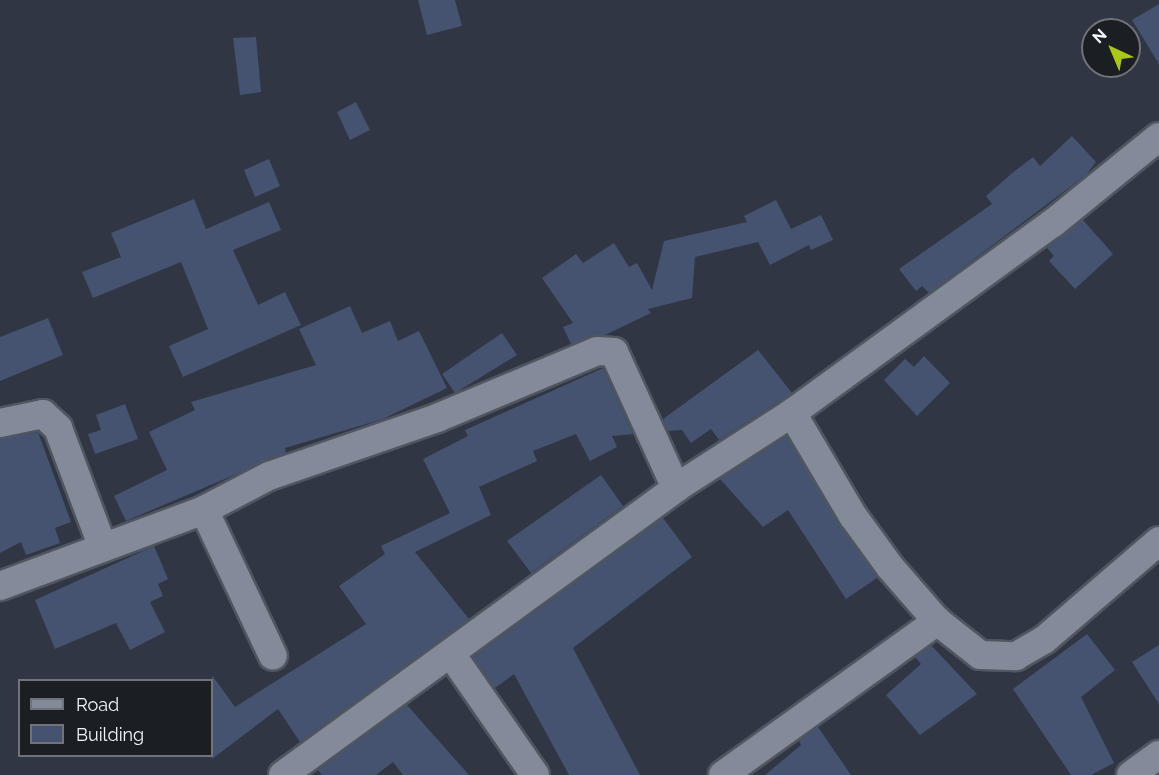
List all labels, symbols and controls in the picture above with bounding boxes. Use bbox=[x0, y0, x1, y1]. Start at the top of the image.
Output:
north arrow bbox=[1081, 18, 1141, 78]
text: N bbox=[1089, 25, 1111, 47]
legend bbox=[18, 679, 213, 757]
text: Road bbox=[76, 694, 119, 715]
text: Building bbox=[76, 724, 144, 745]

